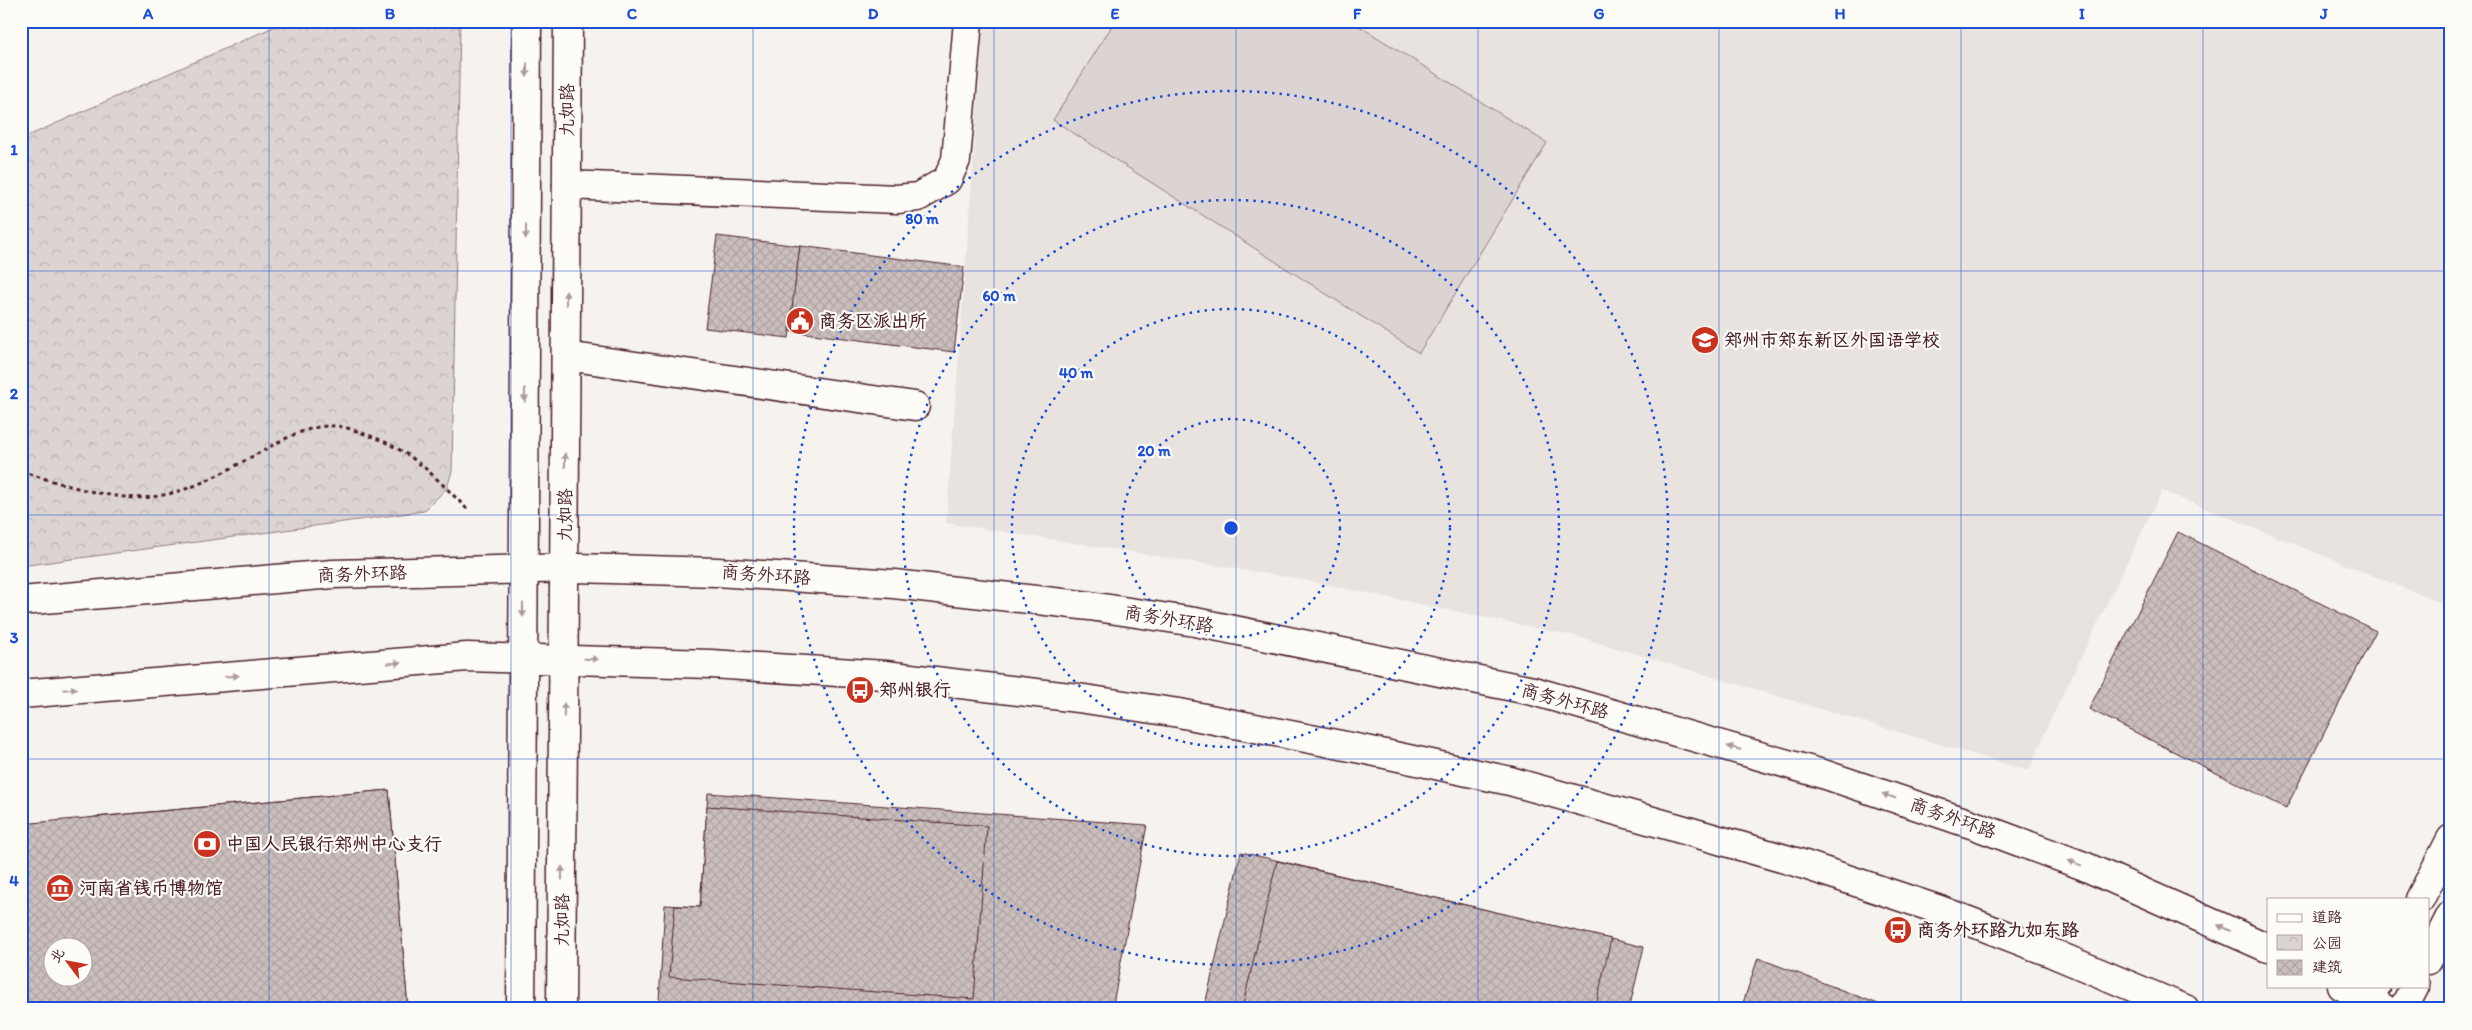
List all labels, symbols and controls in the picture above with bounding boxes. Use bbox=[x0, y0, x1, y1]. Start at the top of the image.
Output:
text: A bbox=[142, 4, 154, 23]
text: B bbox=[385, 4, 396, 23]
text: C bbox=[627, 4, 638, 23]
text: D bbox=[868, 4, 879, 23]
text: E bbox=[1111, 4, 1120, 23]
text: F bbox=[1353, 4, 1362, 23]
text: G bbox=[1593, 4, 1605, 23]
text: H bbox=[1834, 4, 1846, 23]
text: I bbox=[2079, 4, 2085, 23]
text: J bbox=[2319, 4, 2328, 23]
one-way arrow bbox=[523, 62, 531, 78]
street label: 九如路 bbox=[556, 83, 578, 137]
text: 1 bbox=[10, 140, 18, 159]
text: 80 m bbox=[905, 210, 939, 228]
one-way arrow bbox=[522, 225, 530, 241]
text: 60 m bbox=[982, 287, 1016, 305]
one-way arrow bbox=[562, 289, 570, 305]
public building icon: 商务区派出所 bbox=[785, 306, 815, 336]
place label: 商务区派出所 bbox=[819, 310, 927, 332]
school or university icon: 郑州市郑东新区外国语学校 bbox=[1690, 325, 1720, 355]
place label: 郑州市郑东新区外国语学校 bbox=[1724, 329, 1940, 351]
text: 40 m bbox=[1059, 364, 1094, 382]
text: 2 bbox=[10, 384, 19, 403]
one-way arrow bbox=[521, 387, 529, 403]
text: 20 m bbox=[1137, 442, 1171, 460]
one-way arrow bbox=[561, 452, 569, 468]
street label: 九如路 bbox=[554, 488, 576, 542]
centre of rings bbox=[1222, 519, 1240, 537]
street label: 商务外环路 bbox=[317, 561, 407, 587]
street label: 商务外环路 bbox=[720, 561, 812, 589]
street label: 商务外环路 bbox=[1123, 601, 1215, 637]
one-way arrow bbox=[519, 602, 527, 618]
text: 3 bbox=[10, 628, 19, 647]
one-way arrow bbox=[583, 655, 599, 663]
one-way arrow bbox=[386, 658, 402, 666]
one-way arrow bbox=[224, 671, 240, 679]
bus stop icon: 郑州银行 bbox=[845, 675, 875, 705]
place label: 郑州银行 bbox=[879, 679, 951, 701]
street label: 商务外环路 bbox=[1519, 679, 1611, 723]
one-way arrow bbox=[62, 685, 78, 693]
one-way arrow bbox=[560, 702, 568, 718]
one-way arrow bbox=[1726, 744, 1741, 752]
one-way arrow bbox=[1881, 792, 1896, 800]
street label: 商务外环路 bbox=[1907, 793, 1999, 843]
bank icon: 中国人民银行郑州中心支行 bbox=[192, 829, 222, 859]
place label: 中国人民银行郑州中心支行 bbox=[226, 833, 442, 855]
one-way arrow bbox=[2067, 859, 2082, 867]
one-way arrow bbox=[558, 864, 566, 880]
text: 4 bbox=[9, 871, 19, 890]
museum icon: 河南省钱币博物馆 bbox=[45, 873, 75, 903]
place label: 河南省钱币博物馆 bbox=[79, 877, 223, 899]
street label: 九如路 bbox=[551, 893, 573, 947]
legend bbox=[2267, 898, 2430, 988]
text: 道路 bbox=[2312, 908, 2342, 926]
bus stop icon: 商务外环路九如东路 bbox=[1883, 915, 1913, 945]
place label: 商务外环路九如东路 bbox=[1917, 919, 2079, 941]
one-way arrow bbox=[2217, 924, 2231, 932]
text: 公园 bbox=[2312, 934, 2342, 952]
north arrow bbox=[42, 938, 92, 988]
text: 北 bbox=[46, 945, 68, 966]
text: 建筑 bbox=[2312, 958, 2342, 976]

